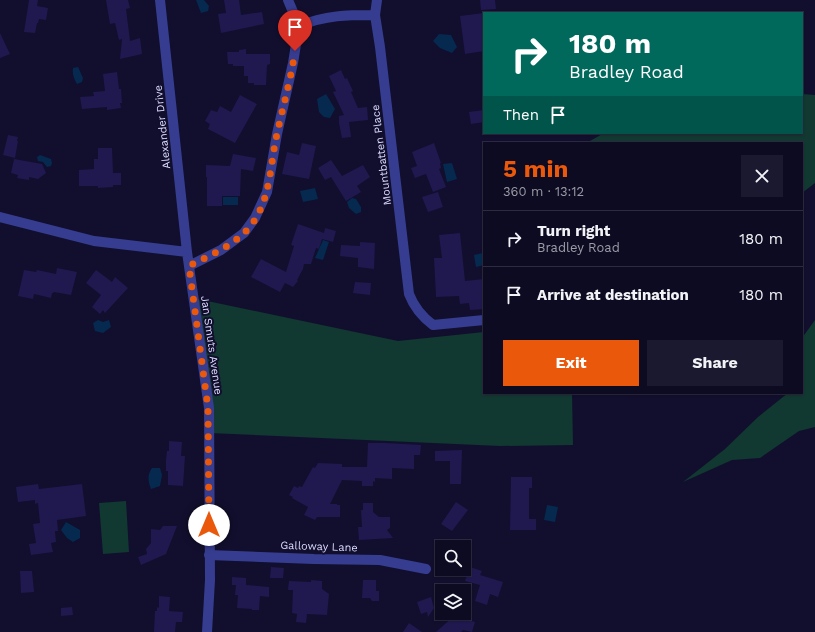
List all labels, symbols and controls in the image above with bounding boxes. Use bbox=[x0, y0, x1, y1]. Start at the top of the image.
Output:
pin bbox=[278, 10, 312, 51]
icon: arrive bbox=[284, 16, 306, 38]
text: 180 m bbox=[569, 27, 651, 60]
icon: right bbox=[503, 28, 555, 80]
text: Bradley Road bbox=[569, 61, 684, 82]
street label: Alexander Drive bbox=[152, 84, 173, 169]
street label: Mountbatten Place bbox=[369, 104, 394, 206]
icon: arrive bbox=[547, 104, 569, 126]
text: Then bbox=[503, 106, 539, 124]
text: 5 min bbox=[503, 155, 568, 183]
button: close bbox=[741, 155, 783, 197]
text: 360 m · 13:12 bbox=[503, 184, 584, 199]
text: Turn right bbox=[537, 222, 610, 240]
icon: right bbox=[503, 228, 525, 250]
text: 180 m bbox=[739, 230, 783, 248]
text: Bradley Road bbox=[537, 240, 620, 255]
icon: arrive bbox=[503, 284, 525, 306]
text: Arrive at destination bbox=[537, 286, 689, 304]
text: 180 m bbox=[739, 286, 783, 304]
street label: Jan Smuts Avenue bbox=[198, 295, 225, 395]
button: Exit bbox=[503, 340, 639, 386]
button: Share bbox=[647, 340, 783, 386]
position arrow bbox=[188, 504, 230, 546]
street label: Galloway Lane bbox=[280, 539, 358, 554]
map controls bbox=[435, 540, 471, 620]
button: search bbox=[435, 540, 471, 576]
button: layers bbox=[435, 584, 471, 620]

